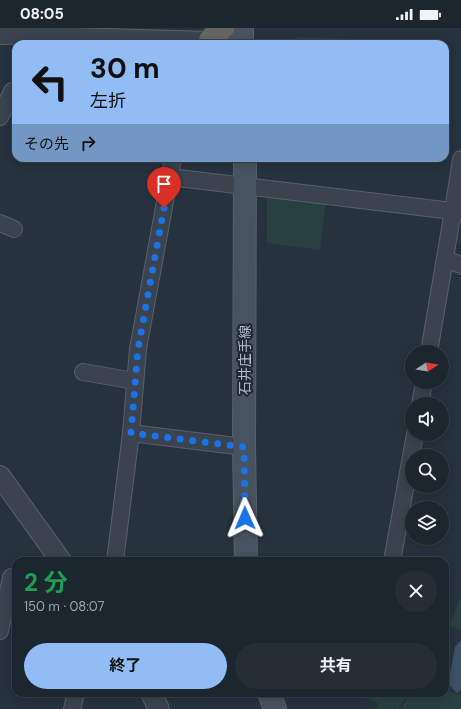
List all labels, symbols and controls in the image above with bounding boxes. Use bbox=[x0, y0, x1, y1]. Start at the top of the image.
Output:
text: 08:05 bbox=[20, 4, 64, 24]
text: 30 m bbox=[90, 50, 160, 87]
icon: left bbox=[24, 56, 76, 108]
text: 左折 bbox=[90, 89, 126, 113]
icon: right bbox=[77, 132, 99, 154]
text: その先 bbox=[24, 134, 69, 154]
pin bbox=[147, 167, 181, 208]
icon: arrive bbox=[153, 173, 175, 195]
street label: 石井庄手線 bbox=[236, 325, 254, 395]
north arrow bbox=[405, 345, 449, 389]
map controls bbox=[405, 345, 449, 545]
button: sound bbox=[405, 397, 449, 441]
button: search bbox=[405, 449, 449, 493]
position arrow bbox=[224, 497, 266, 539]
button: layers bbox=[405, 501, 449, 545]
text: 2 分 bbox=[24, 567, 68, 598]
button: close bbox=[395, 570, 437, 612]
text: 150 m · 08:07 bbox=[24, 598, 104, 615]
button: 終了 bbox=[24, 643, 227, 689]
button: 共有 bbox=[235, 643, 437, 689]

